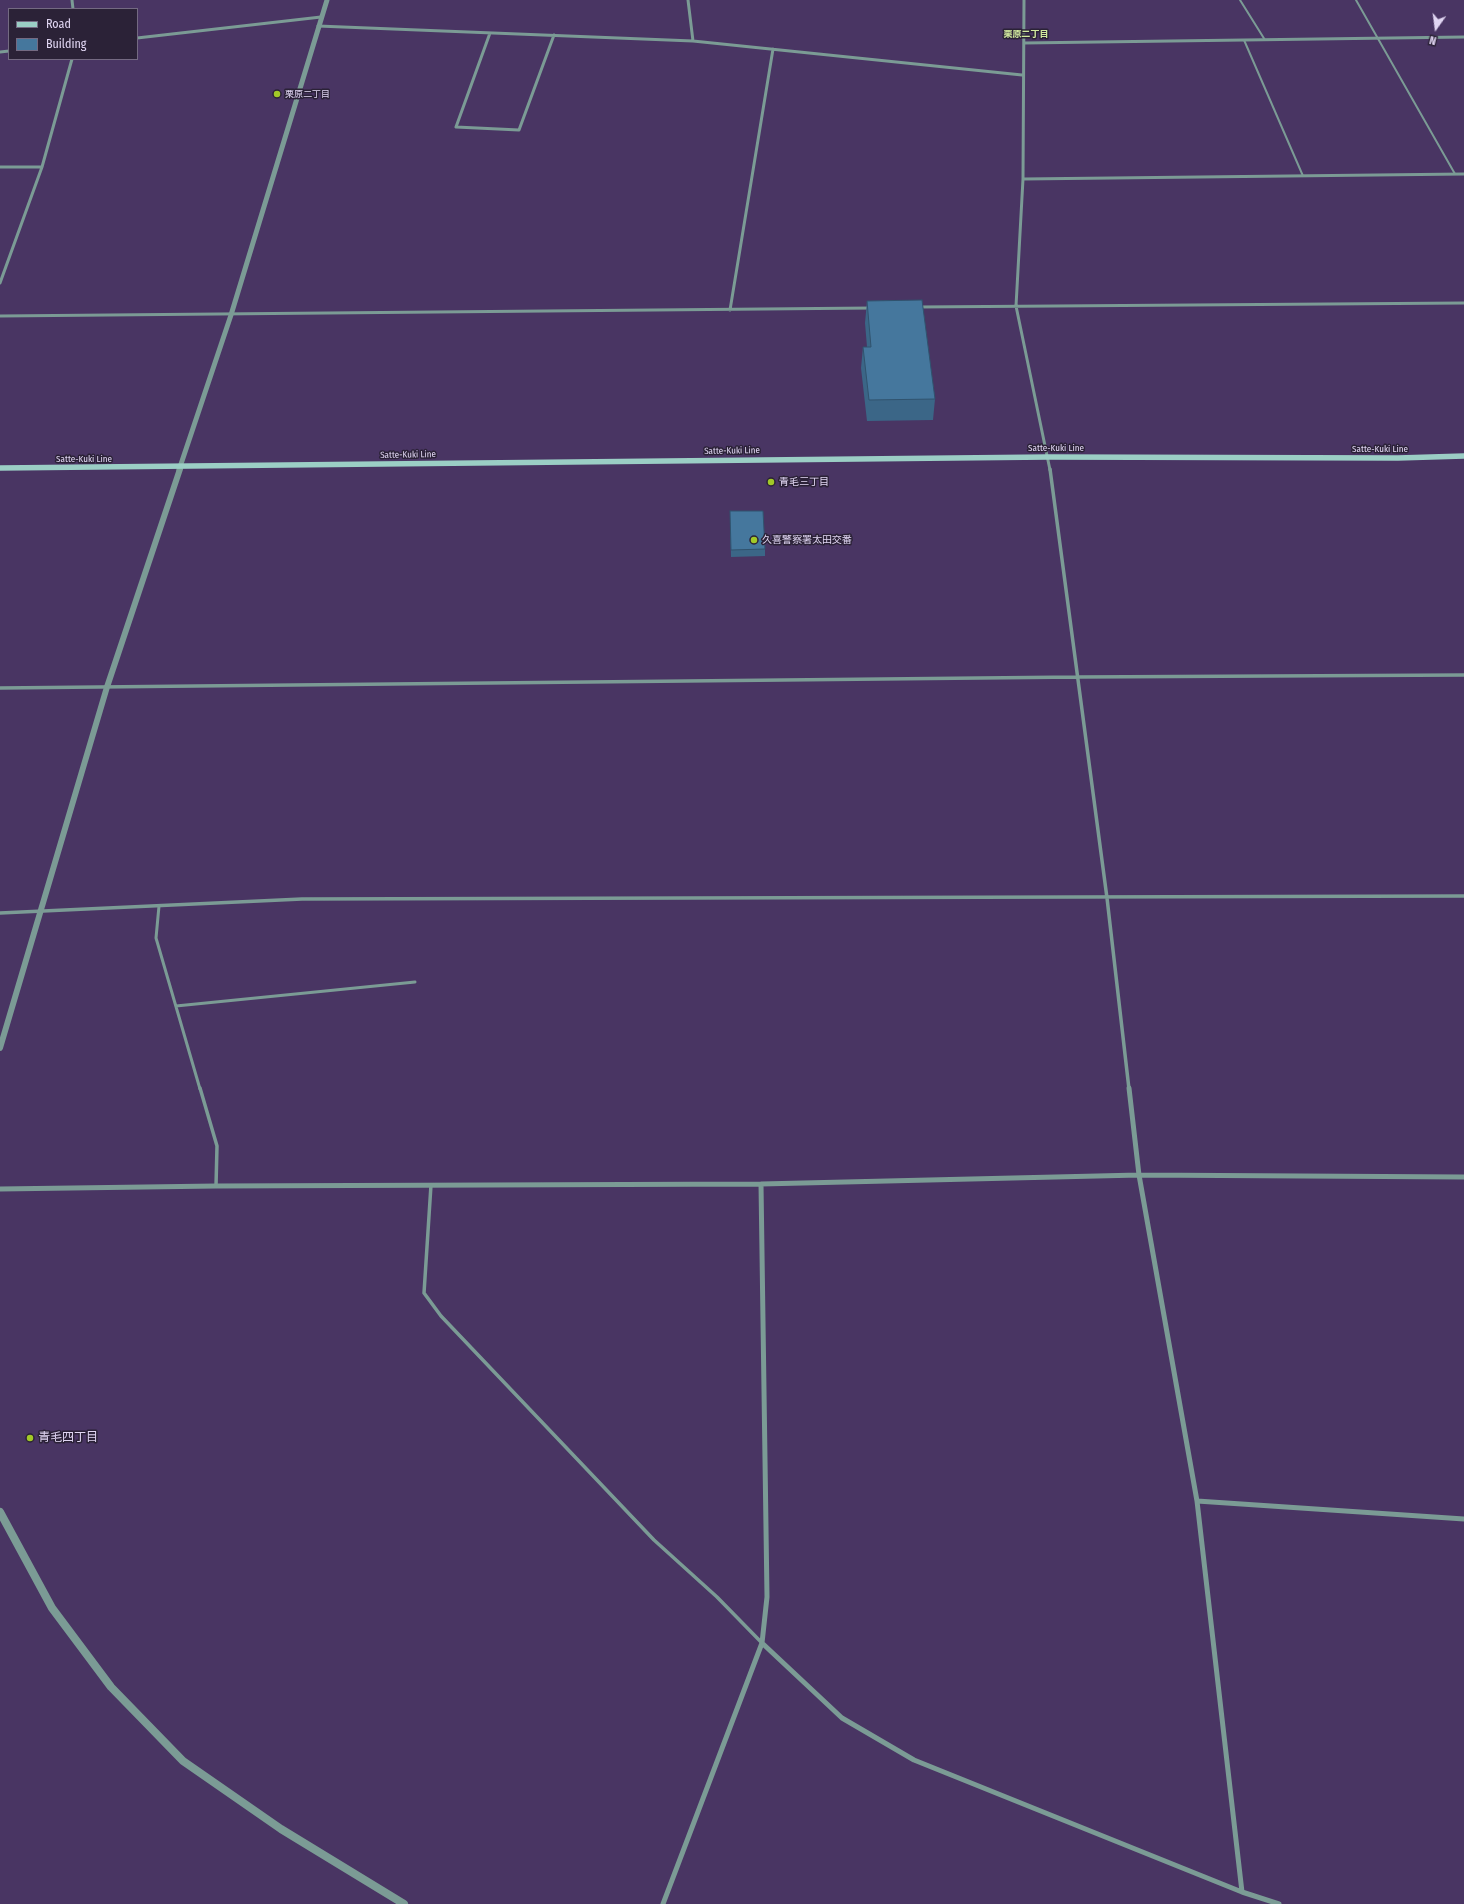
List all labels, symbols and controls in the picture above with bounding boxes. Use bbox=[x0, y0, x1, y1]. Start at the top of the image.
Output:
legend bbox=[8, 8, 138, 60]
north arrow bbox=[1416, 8, 1456, 48]
text: Road bbox=[46, 17, 71, 31]
district label: 栗原二丁目 bbox=[1004, 29, 1048, 39]
text: N bbox=[1428, 33, 1438, 47]
text: Building bbox=[46, 37, 86, 51]
marker: 栗原二丁目 bbox=[272, 89, 282, 99]
place label: 栗原二丁目 bbox=[285, 89, 330, 99]
street label: Satte-Kuki Line bbox=[1028, 443, 1084, 453]
street label: Satte-Kuki Line bbox=[1352, 444, 1408, 454]
street label: Satte-Kuki Line bbox=[704, 445, 760, 457]
street label: Satte-Kuki Line bbox=[380, 449, 436, 461]
street label: Satte-Kuki Line bbox=[56, 454, 112, 464]
place label: 青毛三丁目 bbox=[779, 476, 829, 488]
marker: 青毛三丁目 bbox=[766, 477, 776, 487]
place label: 久喜警察署太田交番 bbox=[762, 534, 852, 546]
marker: 久喜警察署太田交番 bbox=[749, 535, 759, 545]
place label: 青毛四丁目 bbox=[38, 1431, 98, 1445]
marker: 青毛四丁目 bbox=[25, 1433, 35, 1443]

